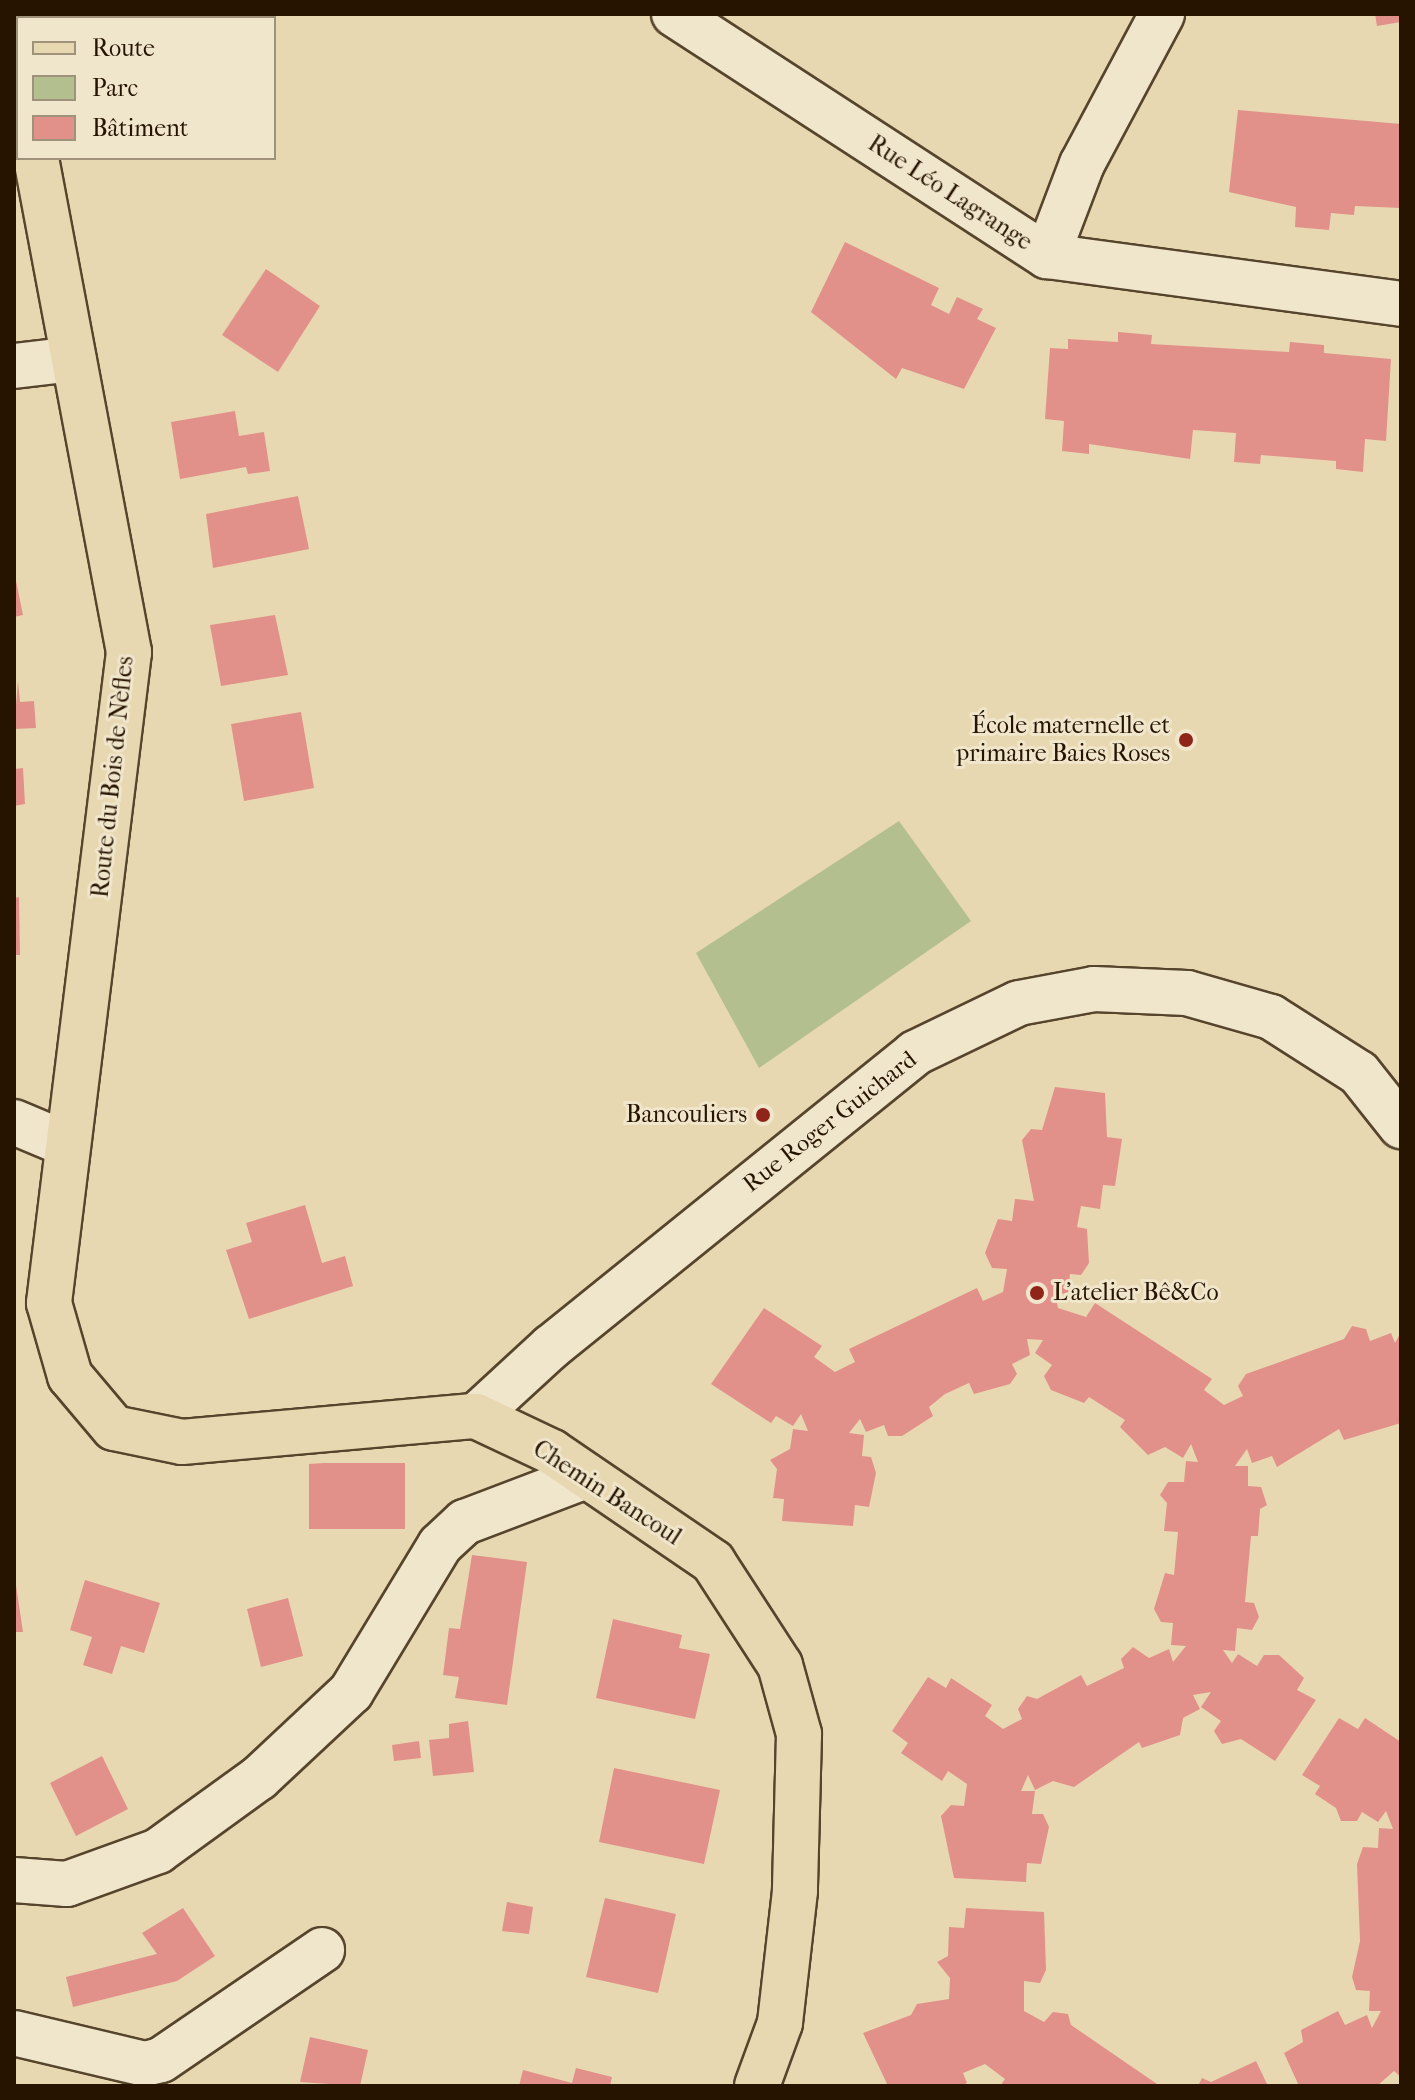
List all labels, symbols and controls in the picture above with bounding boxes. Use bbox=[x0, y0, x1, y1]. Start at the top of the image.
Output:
legend bbox=[16, 16, 276, 160]
text: Route bbox=[92, 34, 155, 62]
text: Parc bbox=[92, 74, 138, 102]
text: Bâtiment bbox=[92, 114, 188, 142]
street label: Rue Léo Lagrange bbox=[863, 129, 1037, 257]
street label: Route du Bois de Nèfles bbox=[86, 655, 140, 899]
place label: École maternelle et primaire Baies Roses bbox=[956, 712, 1170, 768]
marker: École maternelle et primaire Baies Roses bbox=[1177, 731, 1195, 749]
street label: Rue Roger Guichard bbox=[737, 1045, 923, 1199]
place label: Bancouliers bbox=[626, 1101, 747, 1129]
marker: Bancouliers bbox=[754, 1106, 772, 1124]
place label: L'atelier Bê&Co bbox=[1053, 1279, 1219, 1307]
marker: L'atelier Bê&Co bbox=[1028, 1284, 1046, 1302]
street label: Chemin Bancoul bbox=[528, 1434, 686, 1552]

